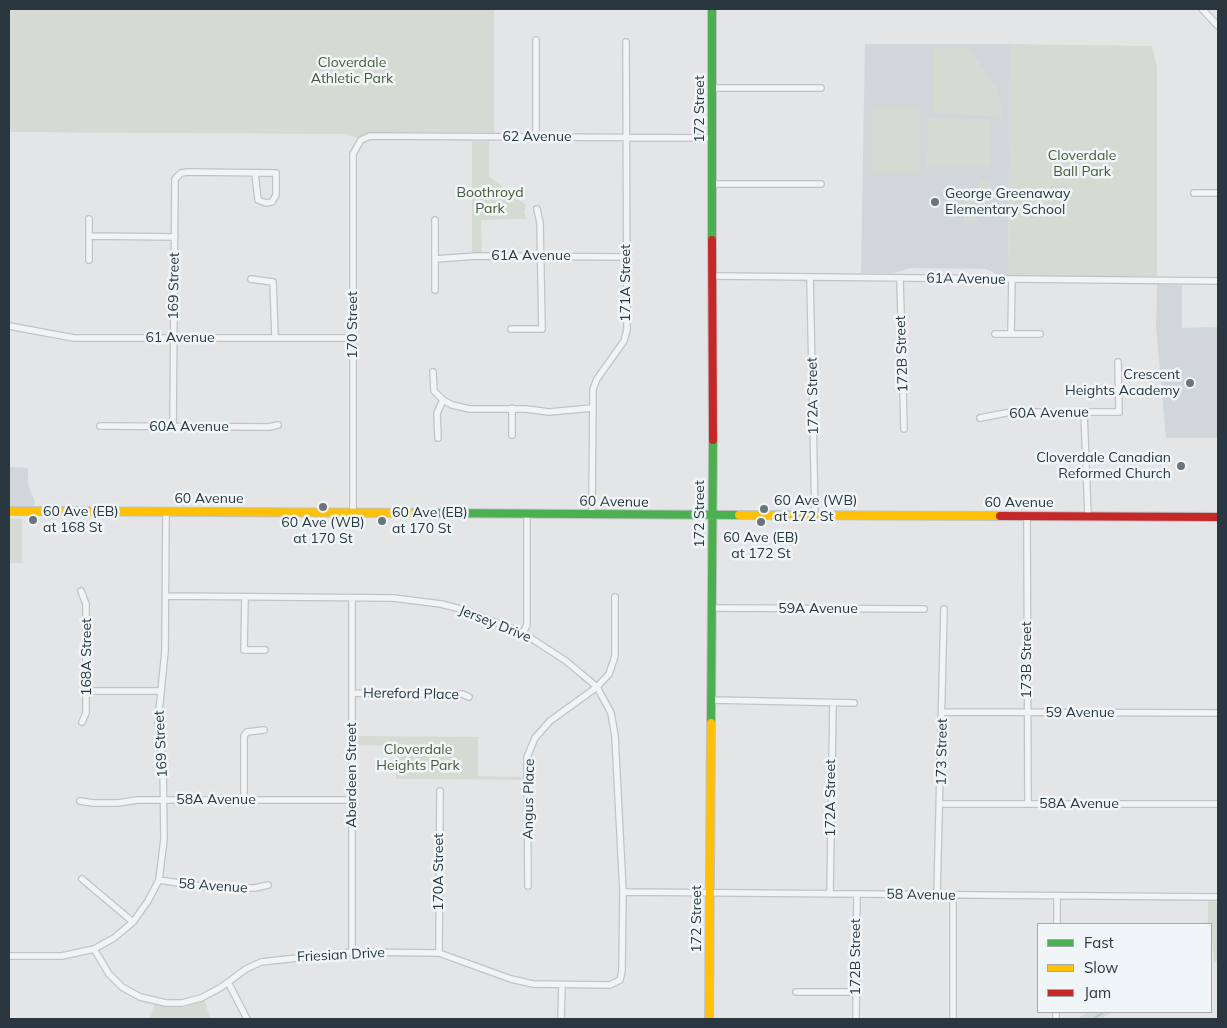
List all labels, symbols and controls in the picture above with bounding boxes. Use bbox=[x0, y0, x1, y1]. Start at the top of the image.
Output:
park label: Cloverdale Athletic Park bbox=[311, 55, 393, 88]
street label: 172 Street bbox=[692, 75, 708, 143]
street label: 62 Avenue bbox=[502, 129, 572, 145]
park label: Cloverdale Ball Park bbox=[1048, 148, 1116, 180]
park label: Boothroyd Park bbox=[456, 185, 524, 218]
place label: George Greenaway Elementary School bbox=[945, 186, 1070, 218]
marker: George Greenaway Elementary School bbox=[929, 196, 941, 208]
street label: 171A Street bbox=[618, 244, 634, 322]
street label: 61A Avenue bbox=[491, 248, 571, 264]
street label: 169 Street bbox=[165, 252, 183, 320]
street label: 61A Avenue bbox=[926, 270, 1006, 288]
street label: 170 Street bbox=[345, 291, 361, 359]
street label: 172B Street bbox=[892, 315, 912, 393]
street label: 61 Avenue bbox=[145, 330, 215, 346]
street label: 172A Street bbox=[804, 357, 822, 435]
place label: Crescent Heights Academy bbox=[1065, 367, 1180, 400]
marker: Crescent Heights Academy bbox=[1184, 377, 1196, 389]
street label: 60A Avenue bbox=[1009, 404, 1089, 422]
street label: 60A Avenue bbox=[149, 419, 229, 435]
place label: Cloverdale Canadian Reformed Church bbox=[1036, 450, 1171, 482]
marker: Cloverdale Canadian Reformed Church bbox=[1175, 460, 1187, 472]
street label: 172 Street bbox=[692, 480, 708, 548]
street label: 60 Avenue bbox=[174, 491, 244, 507]
street label: 60 Avenue bbox=[579, 493, 649, 511]
place label: 60 Ave (WB) at 172 St bbox=[774, 493, 857, 526]
street label: 60 Avenue bbox=[984, 495, 1054, 511]
marker: 60 Ave (WB) at 170 St bbox=[317, 501, 329, 513]
marker: 60 Ave (WB) at 172 St bbox=[758, 503, 770, 515]
place label: 60 Ave (EB) at 168 St bbox=[43, 504, 119, 536]
place label: 60 Ave (EB) at 170 St bbox=[392, 505, 468, 538]
marker: 60 Ave (EB) at 168 St bbox=[27, 514, 39, 526]
place label: 60 Ave (WB) at 170 St bbox=[281, 515, 365, 548]
marker: 60 Ave (EB) at 170 St bbox=[376, 515, 388, 527]
marker: 60 Ave (EB) at 172 St bbox=[755, 516, 767, 528]
place label: 60 Ave (EB) at 172 St bbox=[723, 530, 799, 562]
street label: 59A Avenue bbox=[778, 601, 858, 617]
street label: Jersey Drive bbox=[456, 602, 534, 646]
street label: 168A Street bbox=[79, 618, 95, 696]
street label: 173B Street bbox=[1019, 621, 1035, 699]
street label: Hereford Place bbox=[363, 685, 459, 703]
street label: 59 Avenue bbox=[1045, 705, 1115, 721]
street label: 169 Street bbox=[151, 710, 171, 778]
street label: 173 Street bbox=[933, 718, 951, 786]
street label: Aberdeen Street bbox=[344, 722, 360, 828]
park label: Cloverdale Heights Park bbox=[376, 742, 460, 774]
street label: Angus Place bbox=[520, 758, 538, 840]
street label: 172A Street bbox=[823, 759, 839, 837]
street label: 58A Avenue bbox=[176, 792, 256, 808]
street label: 58A Avenue bbox=[1039, 796, 1119, 812]
street label: 170A Street bbox=[431, 833, 447, 911]
street label: 58 Avenue bbox=[178, 875, 248, 897]
street label: 172 Street bbox=[689, 885, 705, 953]
street label: 58 Avenue bbox=[886, 886, 956, 904]
street label: 172B Street bbox=[848, 918, 864, 996]
legend bbox=[1037, 923, 1212, 1013]
text: Fast bbox=[1084, 933, 1114, 952]
street label: Friesian Drive bbox=[297, 944, 385, 966]
text: Slow bbox=[1084, 958, 1118, 977]
text: Jam bbox=[1084, 983, 1111, 1002]

